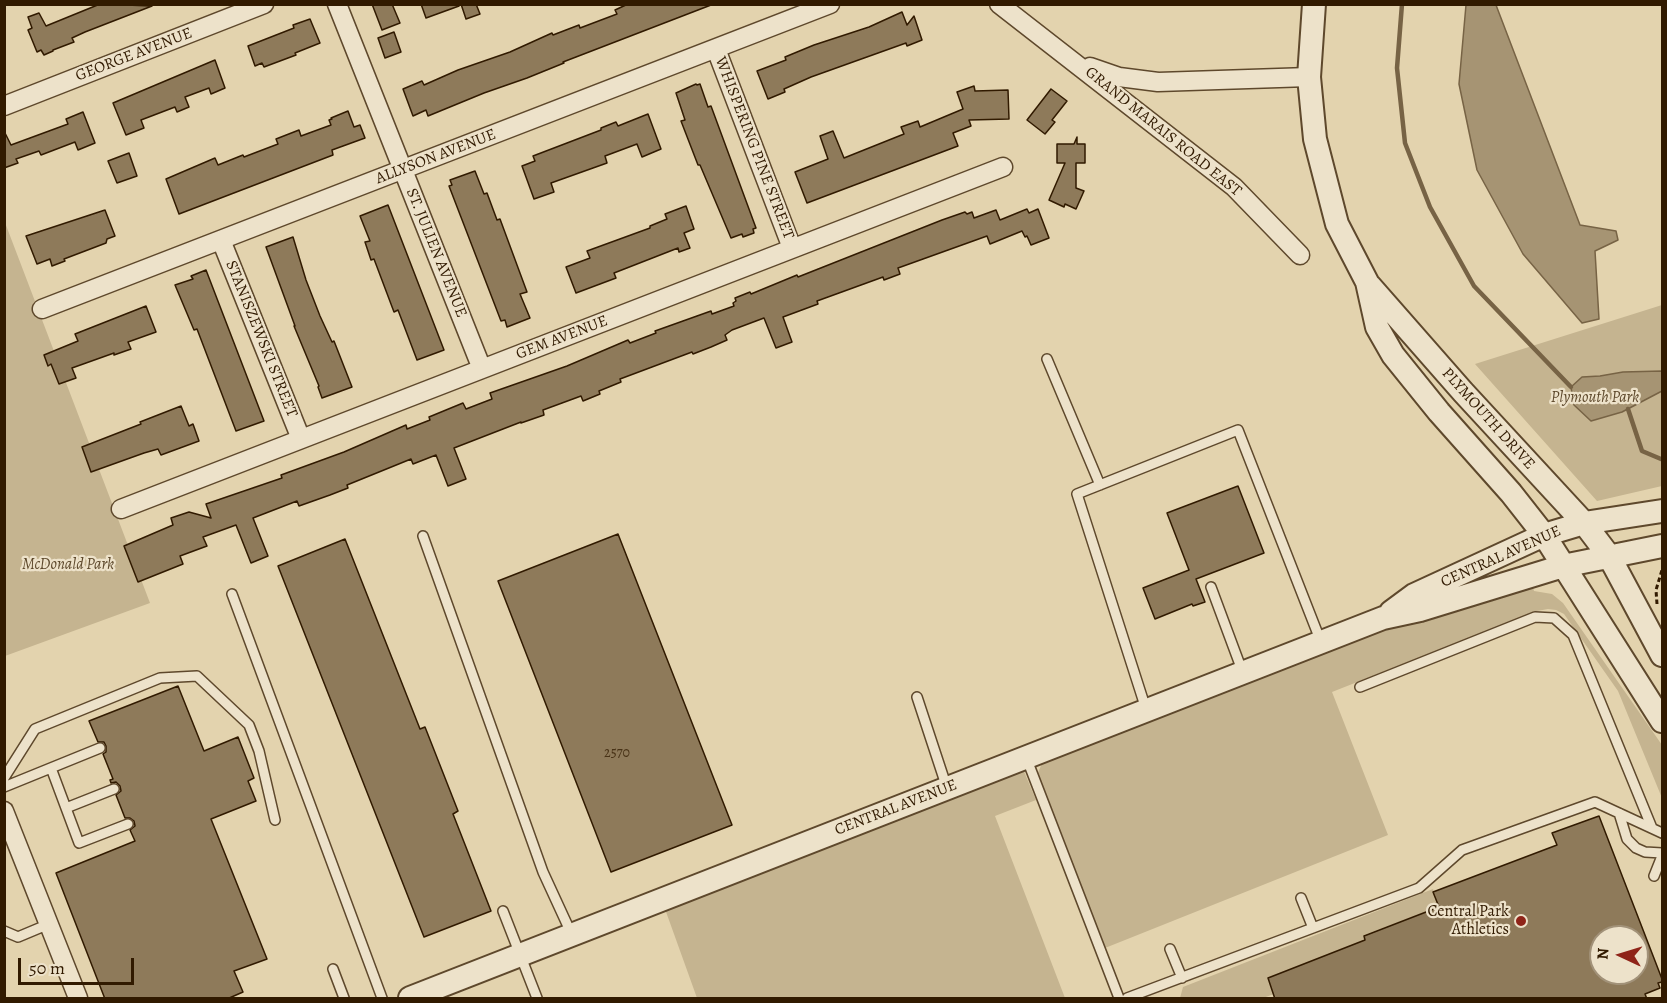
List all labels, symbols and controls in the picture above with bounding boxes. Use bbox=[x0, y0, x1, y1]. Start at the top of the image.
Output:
street label: GEORGE AVENUE bbox=[73, 24, 195, 86]
street label: WHISPERING PINE STREET bbox=[710, 54, 798, 242]
street label: GRAND MARAIS ROAD EAST bbox=[1081, 63, 1245, 201]
street label: ALLYSON AVENUE bbox=[373, 125, 499, 189]
street label: ST. JULIEN AVENUE bbox=[401, 186, 471, 320]
street label: STANISZEWSKI STREET bbox=[221, 258, 301, 420]
street label: GEM AVENUE bbox=[513, 312, 611, 364]
street label: PLYMOUTH DRIVE bbox=[1437, 364, 1539, 474]
park label: Plymouth Park bbox=[1551, 388, 1639, 408]
street label: CENTRAL AVENUE bbox=[1438, 522, 1564, 592]
park label: McDonald Park bbox=[22, 555, 114, 575]
house number: 2570 bbox=[604, 746, 630, 762]
street label: CENTRAL AVENUE bbox=[832, 776, 960, 840]
place label: Central Park Athletics bbox=[1428, 902, 1509, 940]
marker: Central Park Athletics bbox=[1514, 914, 1528, 928]
north arrow bbox=[1589, 925, 1649, 985]
scale bar bbox=[21, 946, 136, 984]
text: N bbox=[1592, 947, 1614, 960]
text: 50 m bbox=[29, 956, 65, 980]

